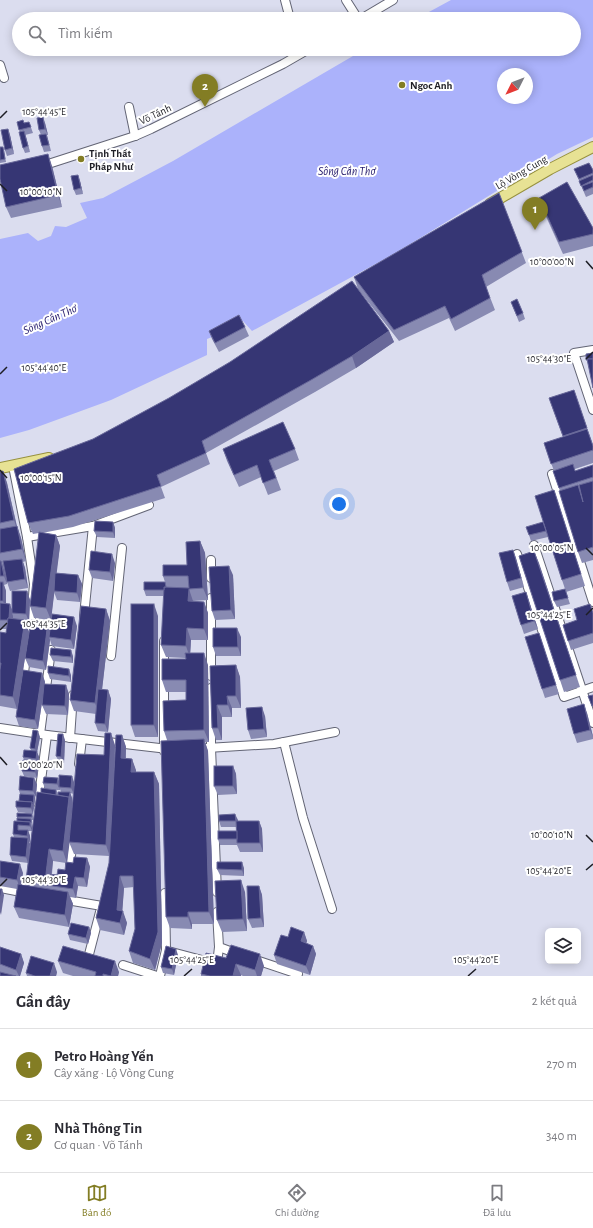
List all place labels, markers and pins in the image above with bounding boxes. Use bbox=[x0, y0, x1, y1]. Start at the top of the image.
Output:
pin: 2 bbox=[192, 74, 218, 107]
marker: Ngoc Anh bbox=[397, 80, 407, 90]
place label: Ngoc Anh bbox=[410, 80, 453, 91]
place label: Tịnh Thất Pháp Như bbox=[89, 148, 133, 172]
marker: Tịnh Thất Pháp Như bbox=[76, 154, 86, 164]
pin: 1 bbox=[522, 197, 548, 230]

